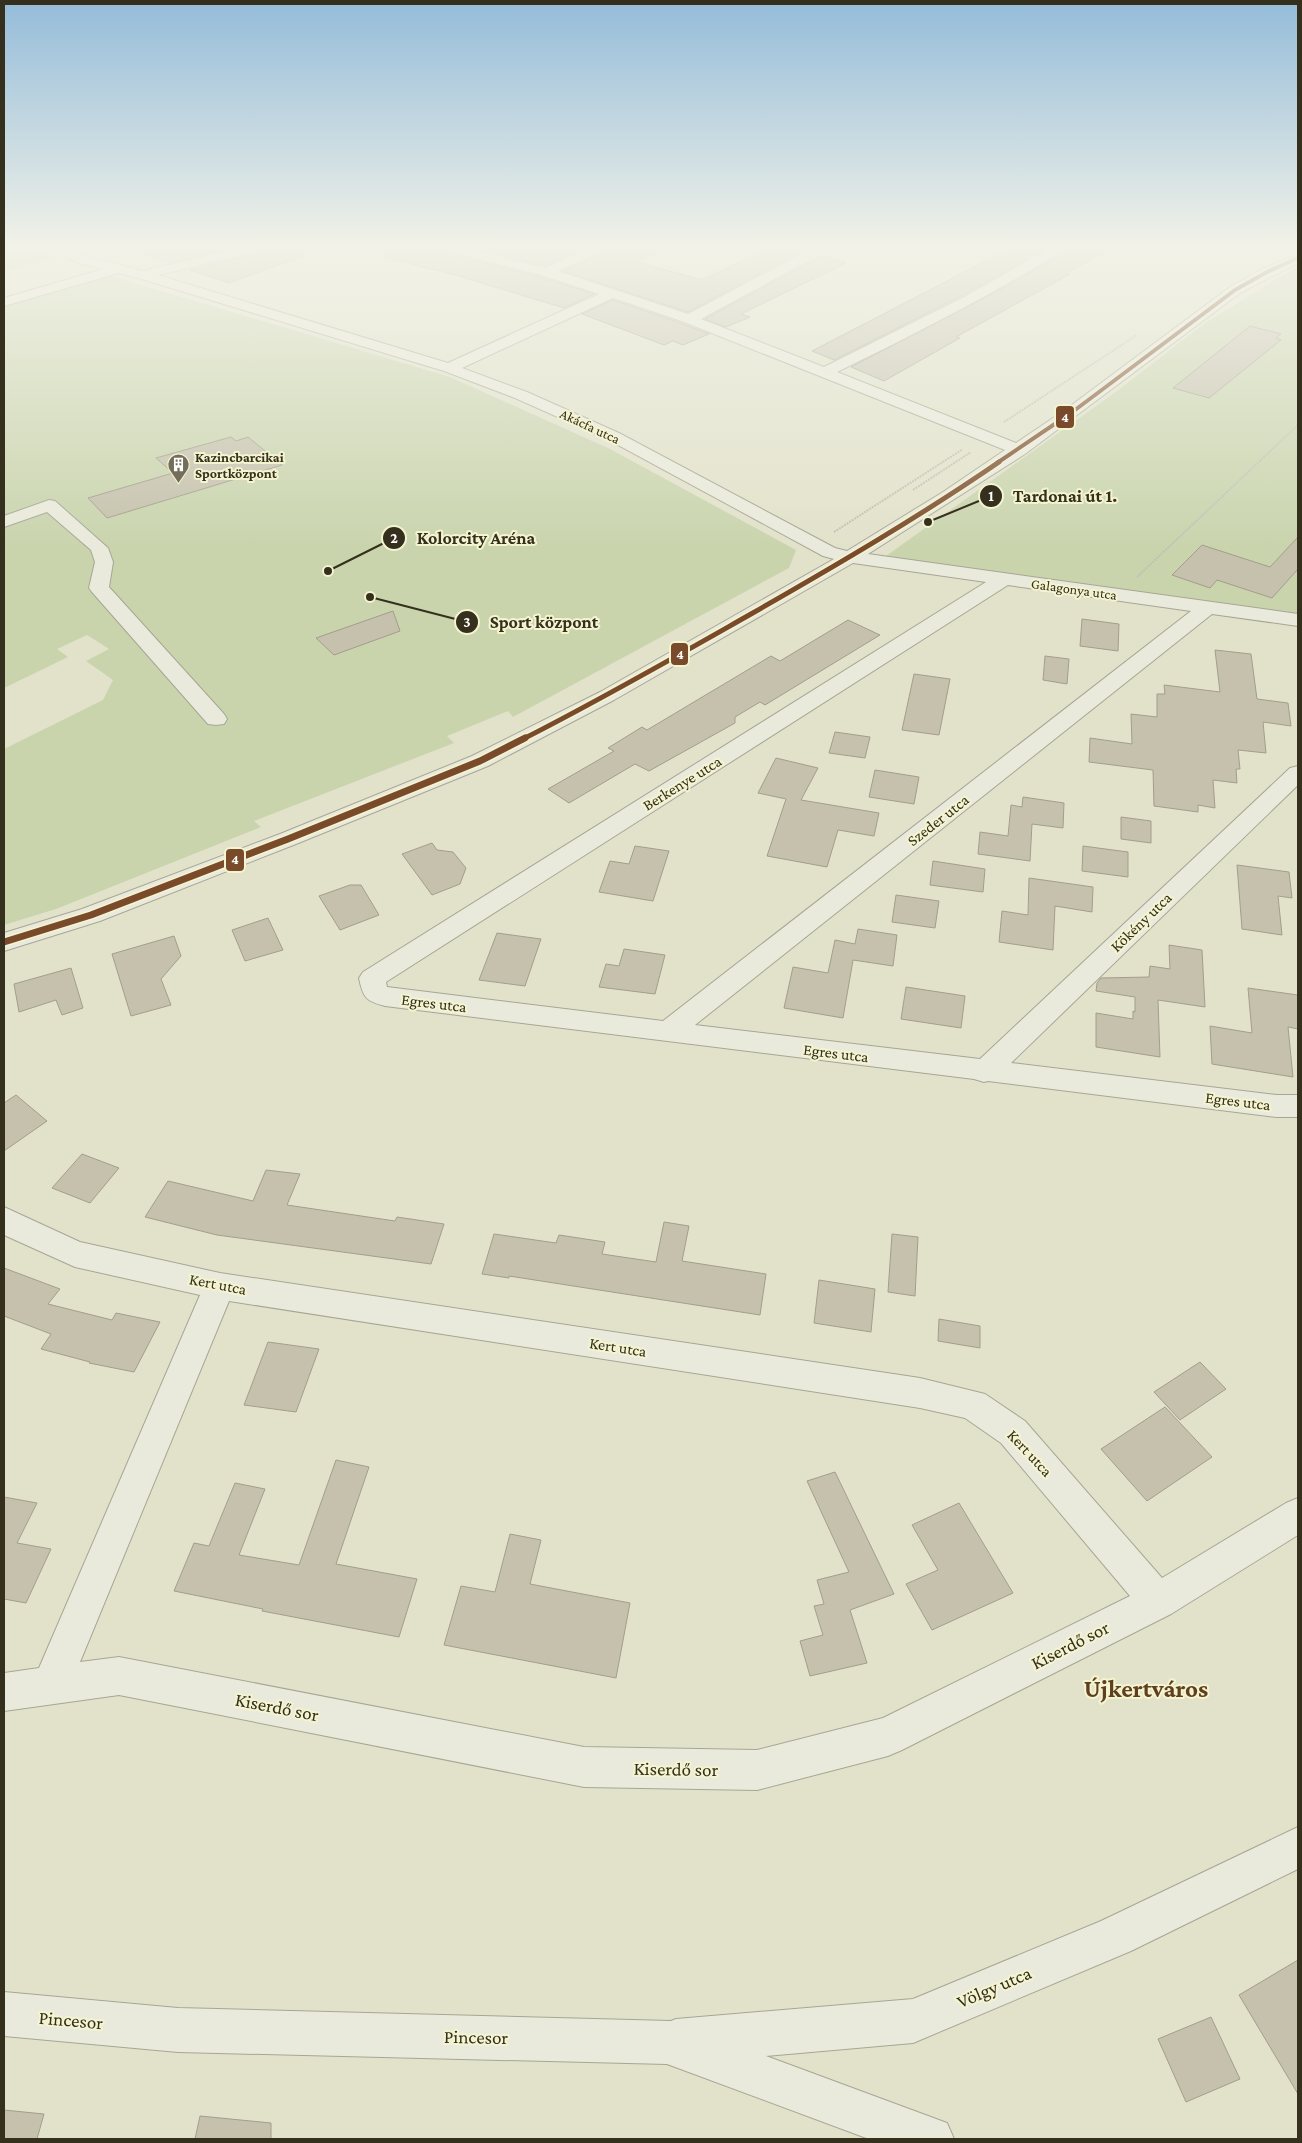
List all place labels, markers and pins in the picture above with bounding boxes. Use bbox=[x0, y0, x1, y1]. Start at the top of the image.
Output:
place label: Kazincbarcikai Sportközpont bbox=[195, 449, 284, 481]
building icon: Kazincbarcikai Sportközpont bbox=[167, 453, 191, 484]
callout: Tardonai út 1. bbox=[978, 479, 1128, 512]
callout: Kolorcity Aréna bbox=[382, 522, 545, 555]
callout: Sport központ bbox=[455, 606, 608, 639]

